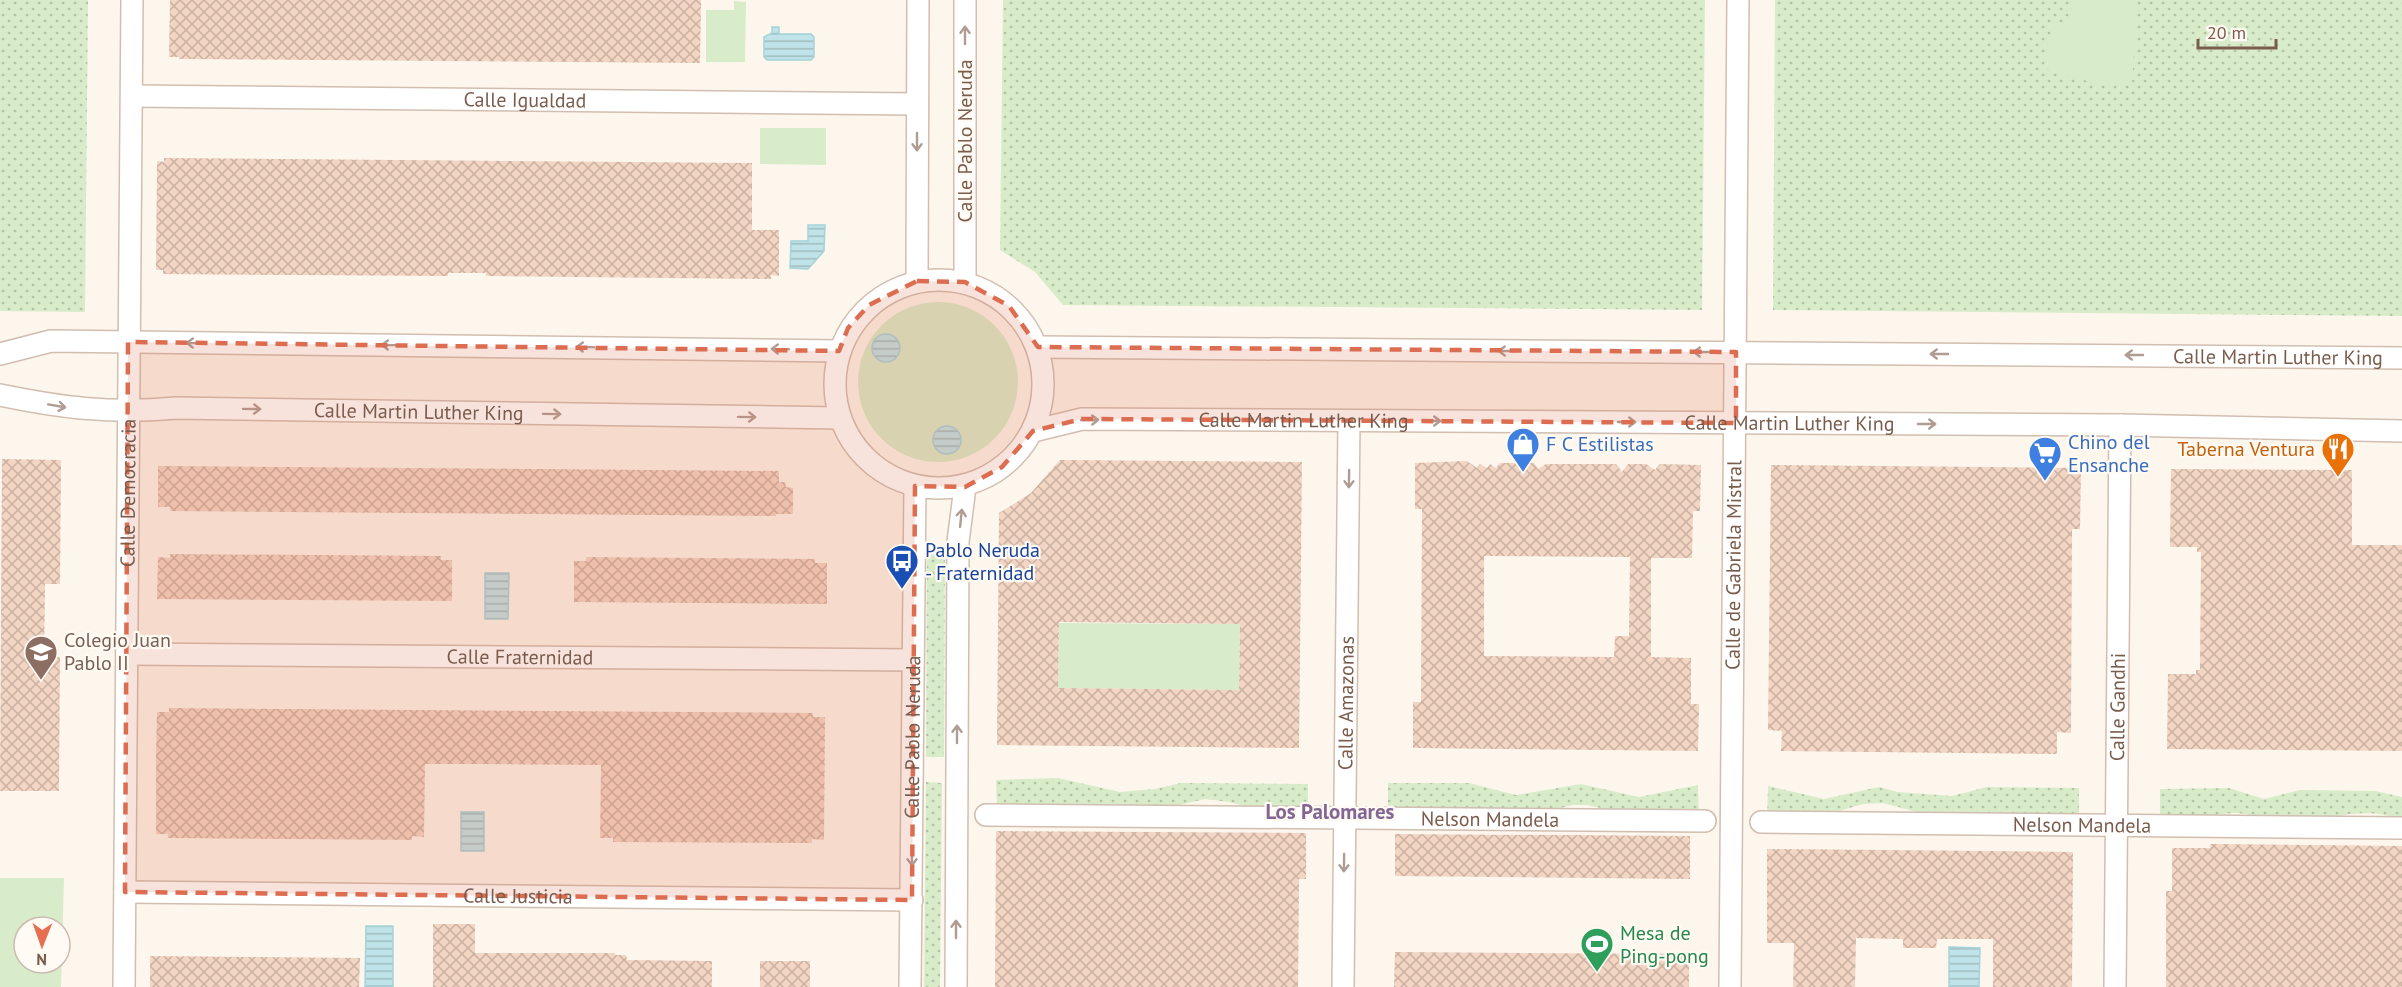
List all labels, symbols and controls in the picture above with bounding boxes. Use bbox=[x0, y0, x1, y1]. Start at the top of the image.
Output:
scale bar bbox=[2198, 12, 2276, 50]
text: 20 m bbox=[2207, 21, 2246, 44]
one-way arrow bbox=[959, 25, 971, 45]
street label: Calle Pablo Neruda bbox=[952, 59, 978, 223]
street label: Calle Igualdad bbox=[463, 86, 587, 114]
one-way arrow bbox=[911, 132, 923, 152]
one-way arrow bbox=[186, 337, 206, 349]
one-way arrow bbox=[381, 339, 401, 351]
one-way arrow bbox=[576, 341, 596, 353]
one-way arrow bbox=[771, 343, 791, 355]
street label: Calle Martin Luther King bbox=[2173, 343, 2383, 371]
one-way arrow bbox=[1497, 345, 1517, 357]
one-way arrow bbox=[1692, 346, 1712, 358]
one-way arrow bbox=[1929, 348, 1949, 360]
one-way arrow bbox=[2124, 349, 2144, 361]
street label: Calle Martin Luther King bbox=[314, 397, 524, 426]
one-way arrow bbox=[47, 401, 67, 412]
one-way arrow bbox=[241, 403, 261, 415]
street label: Calle Martin Luther King bbox=[1199, 407, 1409, 434]
one-way arrow bbox=[541, 408, 561, 420]
street label: Calle Martin Luther King bbox=[1685, 409, 1895, 437]
one-way arrow bbox=[736, 411, 756, 423]
one-way arrow bbox=[1079, 414, 1099, 425]
one-way arrow bbox=[1421, 415, 1441, 427]
one-way arrow bbox=[1616, 416, 1636, 428]
one-way arrow bbox=[1916, 418, 1936, 430]
street label: Calle Democracia bbox=[114, 419, 142, 567]
shop icon: F C Estilistas bbox=[1505, 426, 1541, 473]
place label: Chino del Ensanche bbox=[2068, 429, 2150, 478]
place label: F C Estilistas bbox=[1546, 431, 1654, 457]
restaurant icon: Taberna Ventura bbox=[2320, 431, 2356, 478]
supermarket icon: Chino del Ensanche bbox=[2027, 435, 2063, 482]
place label: Taberna Ventura bbox=[2177, 436, 2315, 462]
street label: Calle de Gabriela Mistral bbox=[1720, 460, 1747, 670]
one-way arrow bbox=[1343, 469, 1355, 489]
one-way arrow bbox=[956, 508, 967, 528]
place label: Pablo Neruda - Fraternidad bbox=[925, 537, 1040, 586]
bus stop icon: Pablo Neruda - Fraternidad bbox=[884, 543, 920, 590]
place label: Colegio Juan Pablo II bbox=[64, 627, 171, 676]
school or university icon: Colegio Juan Pablo II bbox=[23, 634, 59, 681]
street label: Calle Amazonas bbox=[1332, 636, 1360, 770]
street label: Calle Fraternidad bbox=[447, 643, 593, 671]
street label: Calle Gandhi bbox=[2104, 653, 2131, 761]
street label: Calle Pablo Neruda bbox=[899, 655, 926, 819]
one-way arrow bbox=[951, 724, 963, 744]
district label: Los Palomares bbox=[1265, 798, 1395, 825]
street label: Nelson Mandela bbox=[1421, 806, 1559, 833]
street label: Nelson Mandela bbox=[2013, 811, 2151, 839]
one-way arrow bbox=[906, 847, 918, 867]
one-way arrow bbox=[1338, 853, 1350, 873]
street label: Calle Justicia bbox=[463, 882, 573, 910]
north arrow bbox=[12, 915, 72, 975]
one-way arrow bbox=[950, 919, 962, 939]
place label: Mesa de Ping-pong bbox=[1620, 920, 1709, 969]
sports icon: Mesa de Ping-pong bbox=[1579, 926, 1615, 973]
text: N bbox=[36, 950, 47, 970]

